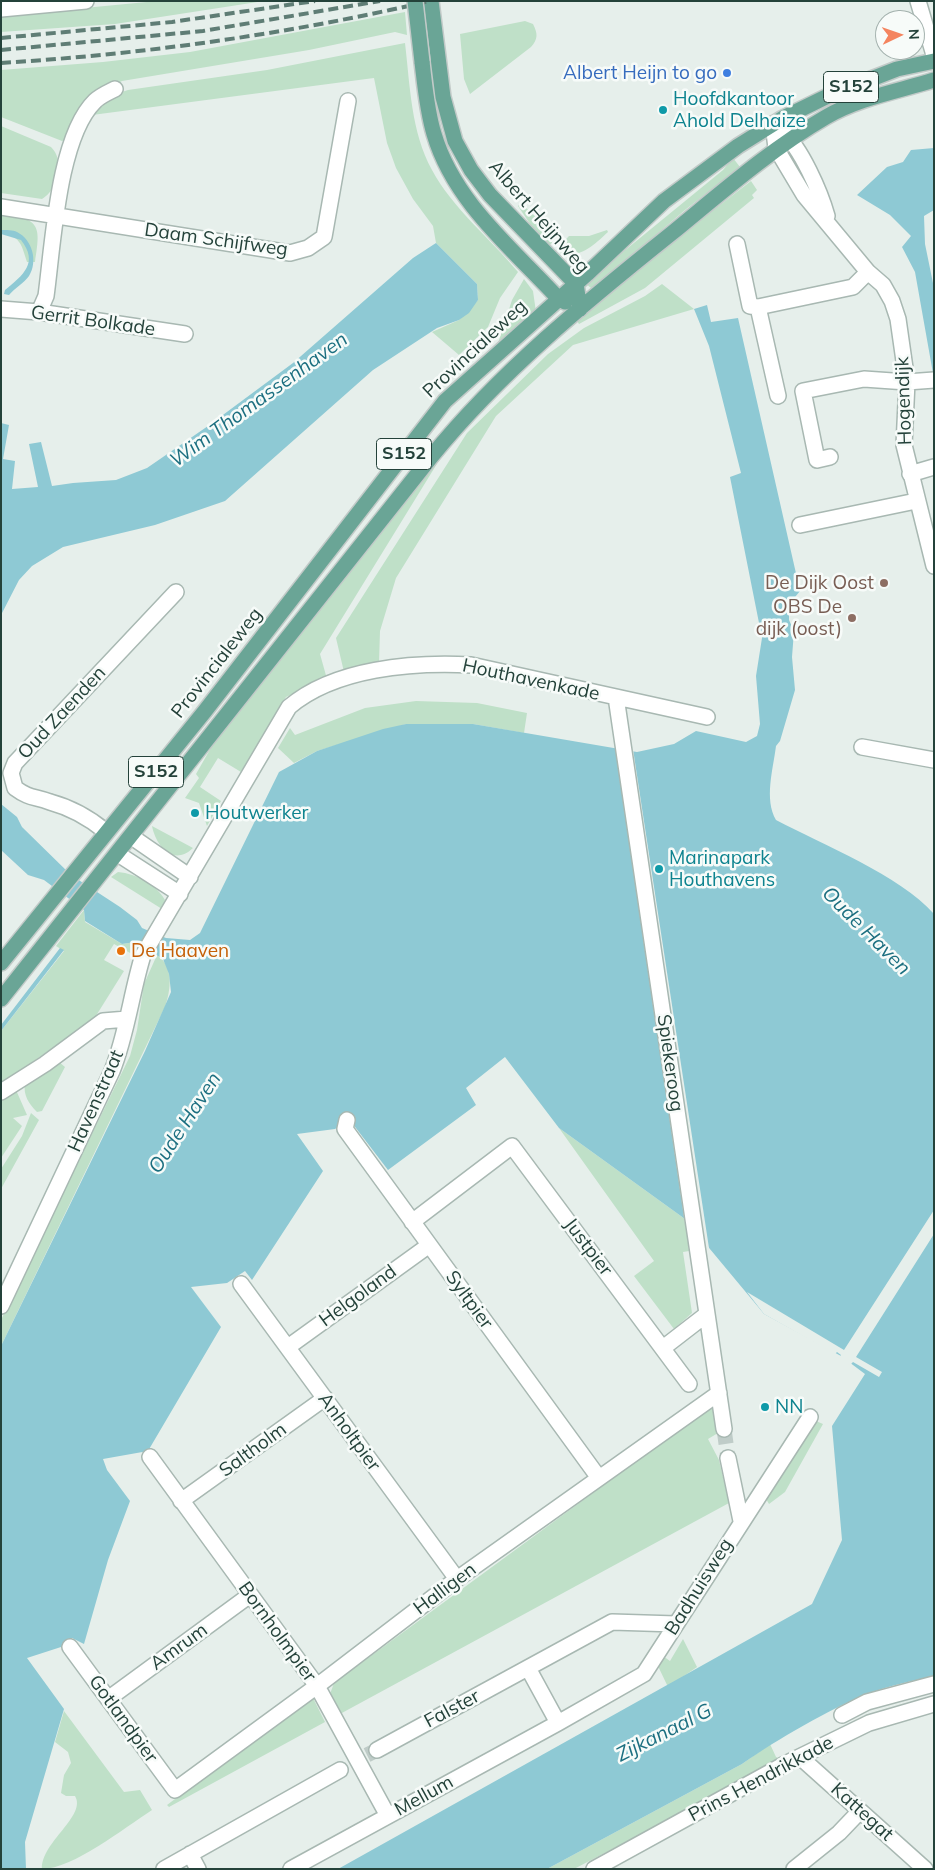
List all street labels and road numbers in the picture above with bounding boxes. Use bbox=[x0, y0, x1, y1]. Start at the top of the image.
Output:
road number: S152 bbox=[824, 72, 878, 102]
street label: Albert Heijnweg bbox=[484, 156, 594, 278]
street label: Daam Schijfweg bbox=[143, 219, 289, 261]
street label: Provincialeweg bbox=[418, 295, 532, 403]
street label: Gerrit Bolkade bbox=[29, 301, 157, 341]
street label: Hogendijk bbox=[891, 356, 917, 446]
road number: S152 bbox=[376, 438, 432, 469]
street label: Provincialeweg bbox=[167, 603, 267, 723]
street label: Houthavenkade bbox=[460, 654, 602, 706]
street label: Oud Zaenden bbox=[13, 662, 111, 764]
road number: S152 bbox=[128, 756, 184, 788]
street label: Spiekeroog bbox=[652, 1013, 688, 1113]
street label: Havenstraat bbox=[63, 1046, 129, 1156]
street label: Justpier bbox=[559, 1214, 617, 1280]
street label: Helgoland bbox=[315, 1260, 401, 1332]
street label: Syltpier bbox=[440, 1267, 498, 1333]
street label: Anholtpier bbox=[313, 1388, 385, 1476]
street label: Saltholm bbox=[215, 1418, 291, 1482]
street label: Badhuisweg bbox=[660, 1534, 738, 1640]
street label: Halligen bbox=[409, 1558, 481, 1620]
street label: Bornholmpier bbox=[233, 1578, 321, 1686]
street label: Amrum bbox=[146, 1619, 212, 1675]
street label: Gotlandpier bbox=[84, 1671, 162, 1767]
street label: Falster bbox=[420, 1685, 484, 1733]
street label: Prins Hendrikkade bbox=[685, 1731, 837, 1827]
street label: Mellum bbox=[391, 1771, 457, 1821]
street label: Kattegat bbox=[826, 1778, 898, 1846]

